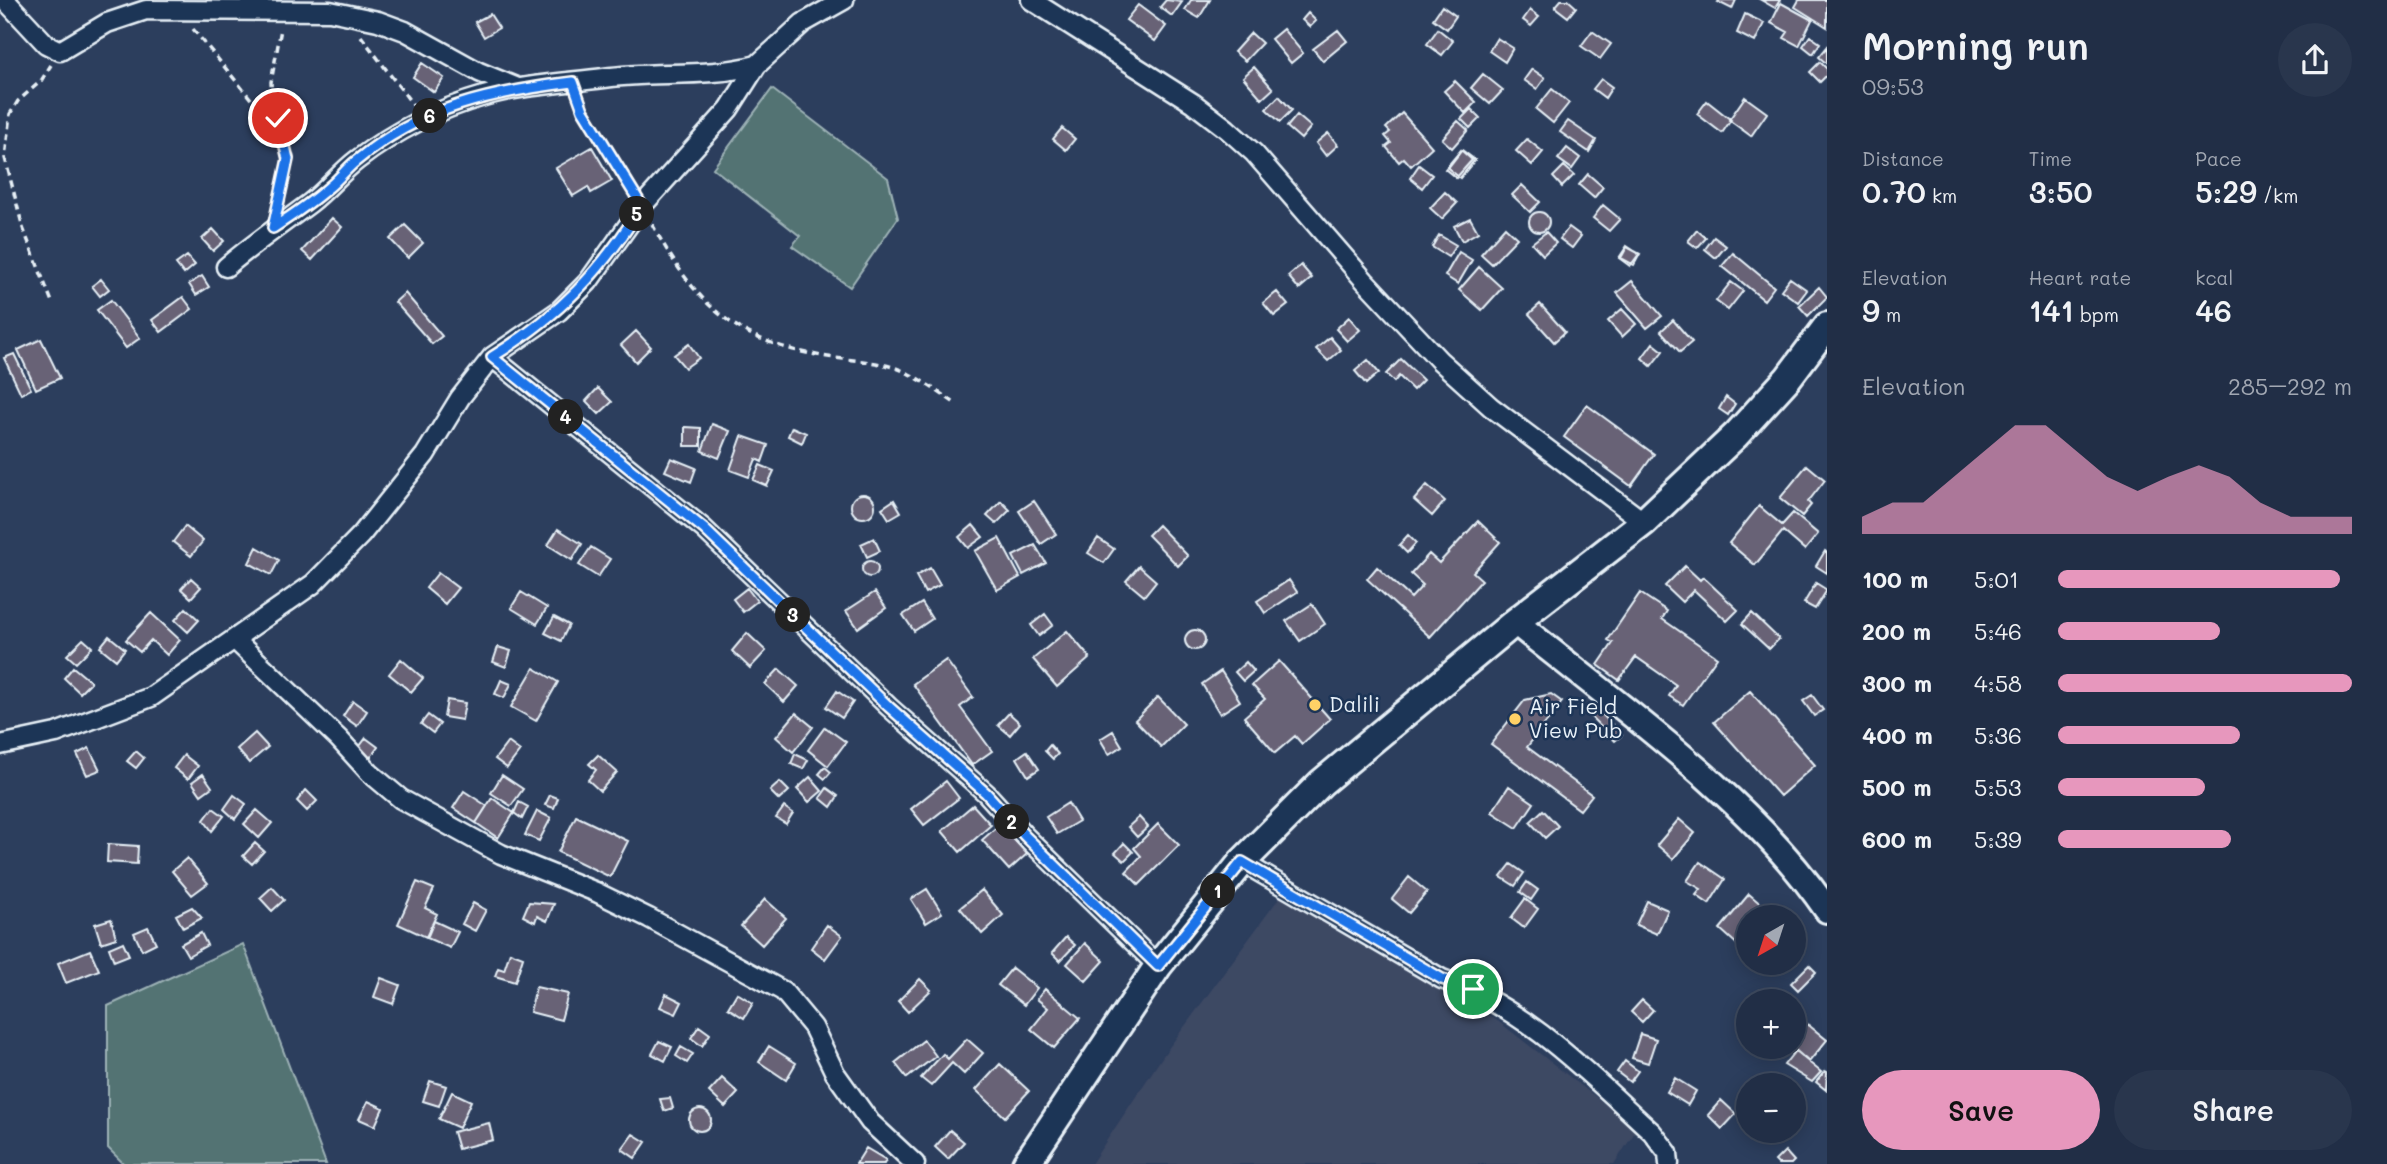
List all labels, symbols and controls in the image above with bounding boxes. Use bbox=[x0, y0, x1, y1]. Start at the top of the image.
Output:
text: Morning run bbox=[1862, 20, 2089, 70]
button: share bbox=[2278, 23, 2352, 97]
text: 09:53 bbox=[1862, 71, 1924, 101]
pin bbox=[248, 88, 308, 148]
icon: check bbox=[259, 99, 297, 137]
pin: 6 bbox=[412, 99, 448, 134]
text: 6 bbox=[424, 103, 435, 128]
text: Distance bbox=[1862, 146, 1944, 171]
text: Time bbox=[2029, 146, 2072, 171]
text: Pace bbox=[2195, 146, 2242, 171]
text: 0.70 bbox=[1862, 171, 1926, 211]
text: 3:50 bbox=[2029, 171, 2093, 211]
text: 5:29 bbox=[2195, 171, 2257, 211]
text: km bbox=[1926, 183, 1957, 208]
text: /km bbox=[2257, 183, 2298, 208]
pin: 5 bbox=[620, 196, 654, 232]
text: 5 bbox=[631, 201, 642, 226]
text: Elevation bbox=[1862, 265, 1947, 290]
text: Heart rate bbox=[2029, 265, 2131, 290]
text: kcal bbox=[2195, 265, 2233, 290]
text: 9 bbox=[1862, 290, 1880, 330]
text: 141 bbox=[2029, 290, 2074, 330]
text: 46 bbox=[2195, 290, 2232, 330]
text: m bbox=[1880, 302, 1901, 327]
text: bpm bbox=[2074, 302, 2119, 327]
text: Elevation bbox=[1862, 371, 1965, 401]
text: 285–292 m bbox=[2228, 371, 2352, 401]
pin: 4 bbox=[548, 400, 584, 434]
text: 4 bbox=[559, 404, 572, 429]
text: 100 m bbox=[1862, 564, 1928, 594]
text: 5:01 bbox=[1974, 564, 2019, 594]
pin: 3 bbox=[776, 598, 810, 632]
text: 3 bbox=[787, 602, 798, 627]
text: 200 m bbox=[1862, 616, 1931, 646]
text: 5:46 bbox=[1974, 616, 2022, 646]
text: 300 m bbox=[1862, 668, 1932, 698]
text: 4:58 bbox=[1974, 668, 2022, 698]
place label: Dalili bbox=[1329, 690, 1380, 717]
place label: Air Field View Pub bbox=[1529, 692, 1623, 743]
marker: Dalili bbox=[1307, 697, 1323, 713]
marker: Air Field View Pub bbox=[1507, 711, 1523, 727]
text: 400 m bbox=[1862, 720, 1933, 750]
text: 5:36 bbox=[1974, 720, 2022, 750]
text: 500 m bbox=[1862, 772, 1932, 802]
text: 5:53 bbox=[1974, 772, 2021, 802]
pin: 2 bbox=[995, 804, 1030, 840]
text: 2 bbox=[1006, 809, 1017, 834]
text: 600 m bbox=[1862, 824, 1932, 854]
text: 5:39 bbox=[1974, 824, 2022, 854]
pin: 1 bbox=[1200, 874, 1236, 908]
text: 1 bbox=[1213, 878, 1222, 903]
north arrow bbox=[1736, 905, 1806, 975]
map controls bbox=[1736, 905, 1806, 1143]
pin bbox=[1443, 959, 1503, 1019]
icon: arrive bbox=[1454, 970, 1492, 1008]
button: + bbox=[1736, 989, 1806, 1059]
button: Save bbox=[1862, 1070, 2100, 1150]
button: Share bbox=[2114, 1070, 2352, 1150]
button: − bbox=[1736, 1073, 1806, 1143]

